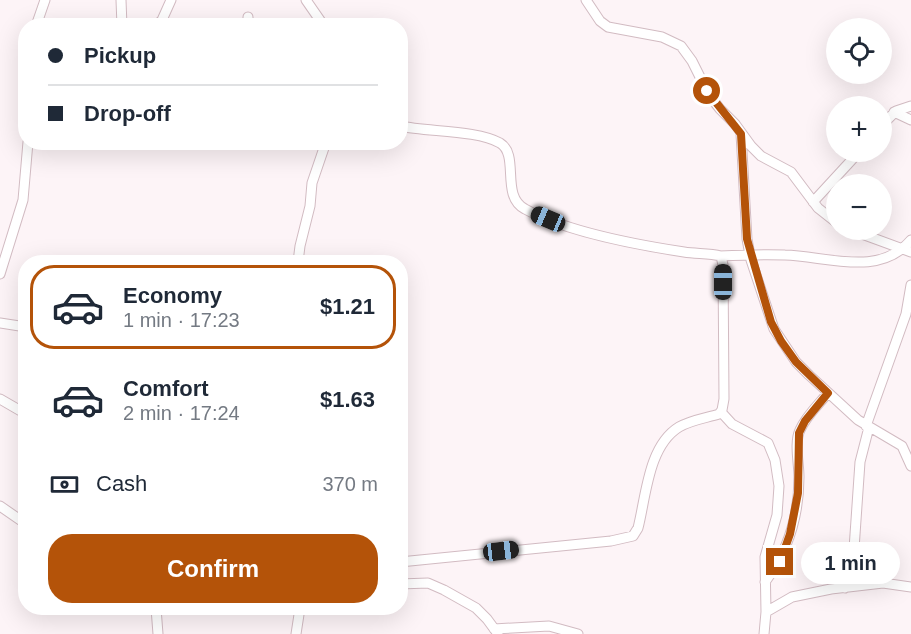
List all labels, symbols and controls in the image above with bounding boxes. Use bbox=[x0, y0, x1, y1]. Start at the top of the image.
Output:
map controls bbox=[826, 18, 892, 240]
button: locate bbox=[826, 18, 892, 84]
text: Pickup bbox=[84, 43, 156, 68]
route start bbox=[693, 77, 720, 104]
button: + bbox=[826, 96, 892, 162]
text: Drop-off bbox=[84, 101, 171, 126]
button: − bbox=[826, 174, 892, 240]
car bbox=[528, 204, 568, 234]
car bbox=[714, 264, 732, 300]
icon: car bbox=[51, 280, 105, 334]
text: Economy bbox=[123, 283, 222, 308]
text: $1.21 bbox=[320, 294, 375, 319]
text: 1 min · 17:23 bbox=[123, 309, 240, 331]
icon: car bbox=[51, 373, 105, 427]
text: Comfort bbox=[123, 376, 209, 401]
text: $1.63 bbox=[320, 387, 375, 412]
text: 2 min · 17:24 bbox=[123, 402, 240, 424]
icon: cash bbox=[48, 468, 81, 501]
text: Cash bbox=[96, 471, 147, 496]
text: 370 m bbox=[322, 473, 378, 495]
button: Confirm bbox=[48, 534, 378, 603]
car bbox=[482, 540, 520, 562]
callout: 1 min bbox=[801, 541, 900, 583]
route end bbox=[766, 548, 793, 575]
text: 1 min bbox=[824, 552, 877, 574]

